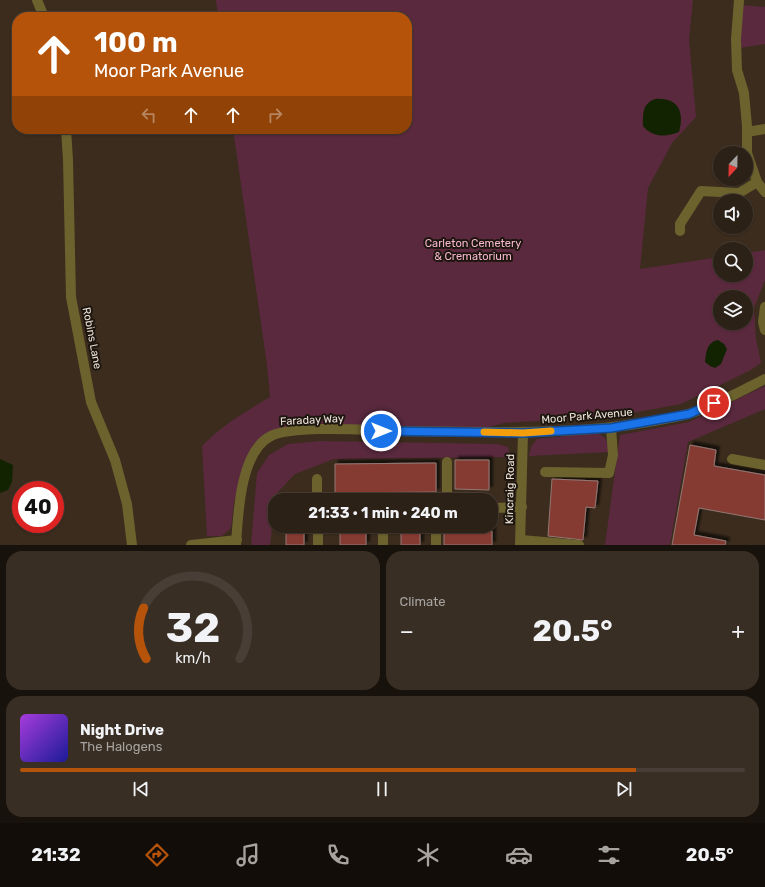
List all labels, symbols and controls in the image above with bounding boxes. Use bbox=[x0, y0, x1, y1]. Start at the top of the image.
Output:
text: 100 m bbox=[94, 26, 178, 59]
icon: ahead bbox=[28, 28, 80, 80]
text: Moor Park Avenue bbox=[94, 60, 244, 82]
icon: left bbox=[138, 104, 160, 126]
icon: ahead bbox=[180, 104, 202, 126]
icon: ahead bbox=[222, 104, 244, 126]
icon: right bbox=[264, 104, 286, 126]
north arrow bbox=[713, 146, 753, 186]
map controls bbox=[713, 146, 753, 330]
button: sound bbox=[713, 194, 753, 234]
park label: Carleton Cemetery & Crematorium bbox=[425, 237, 521, 263]
button: search bbox=[713, 242, 753, 282]
button: layers bbox=[713, 290, 753, 330]
street label: Robins Lane bbox=[80, 306, 104, 370]
pin bbox=[697, 386, 731, 420]
icon: arrive bbox=[703, 392, 725, 414]
street label: Moor Park Avenue bbox=[541, 406, 633, 426]
position arrow bbox=[360, 410, 402, 452]
street label: Faraday Way bbox=[280, 412, 344, 428]
street label: Kincraig Road bbox=[503, 454, 517, 524]
speed limit sign: 40 bbox=[12, 481, 64, 533]
text: 21:33 · 1 min · 240 m bbox=[308, 504, 458, 522]
text: Climate bbox=[400, 594, 446, 609]
text: 32 bbox=[166, 602, 220, 651]
text: 20.5° bbox=[533, 613, 613, 649]
text: − bbox=[400, 618, 414, 645]
text: + bbox=[731, 618, 745, 645]
text: km/h bbox=[175, 649, 211, 666]
text: Night Drive bbox=[80, 721, 164, 739]
text: The Halogens bbox=[80, 739, 162, 754]
icon: previous bbox=[130, 778, 152, 800]
icon: pause bbox=[371, 778, 393, 800]
icon: next bbox=[613, 778, 635, 800]
icon: directions bbox=[143, 841, 171, 869]
icon: music bbox=[234, 841, 262, 869]
icon: phone bbox=[324, 841, 352, 869]
icon: climate bbox=[414, 841, 442, 869]
icon: car bbox=[505, 841, 533, 869]
icon: filters bbox=[595, 841, 623, 869]
text: 21:32 bbox=[31, 844, 81, 866]
text: 20.5° bbox=[686, 844, 734, 866]

